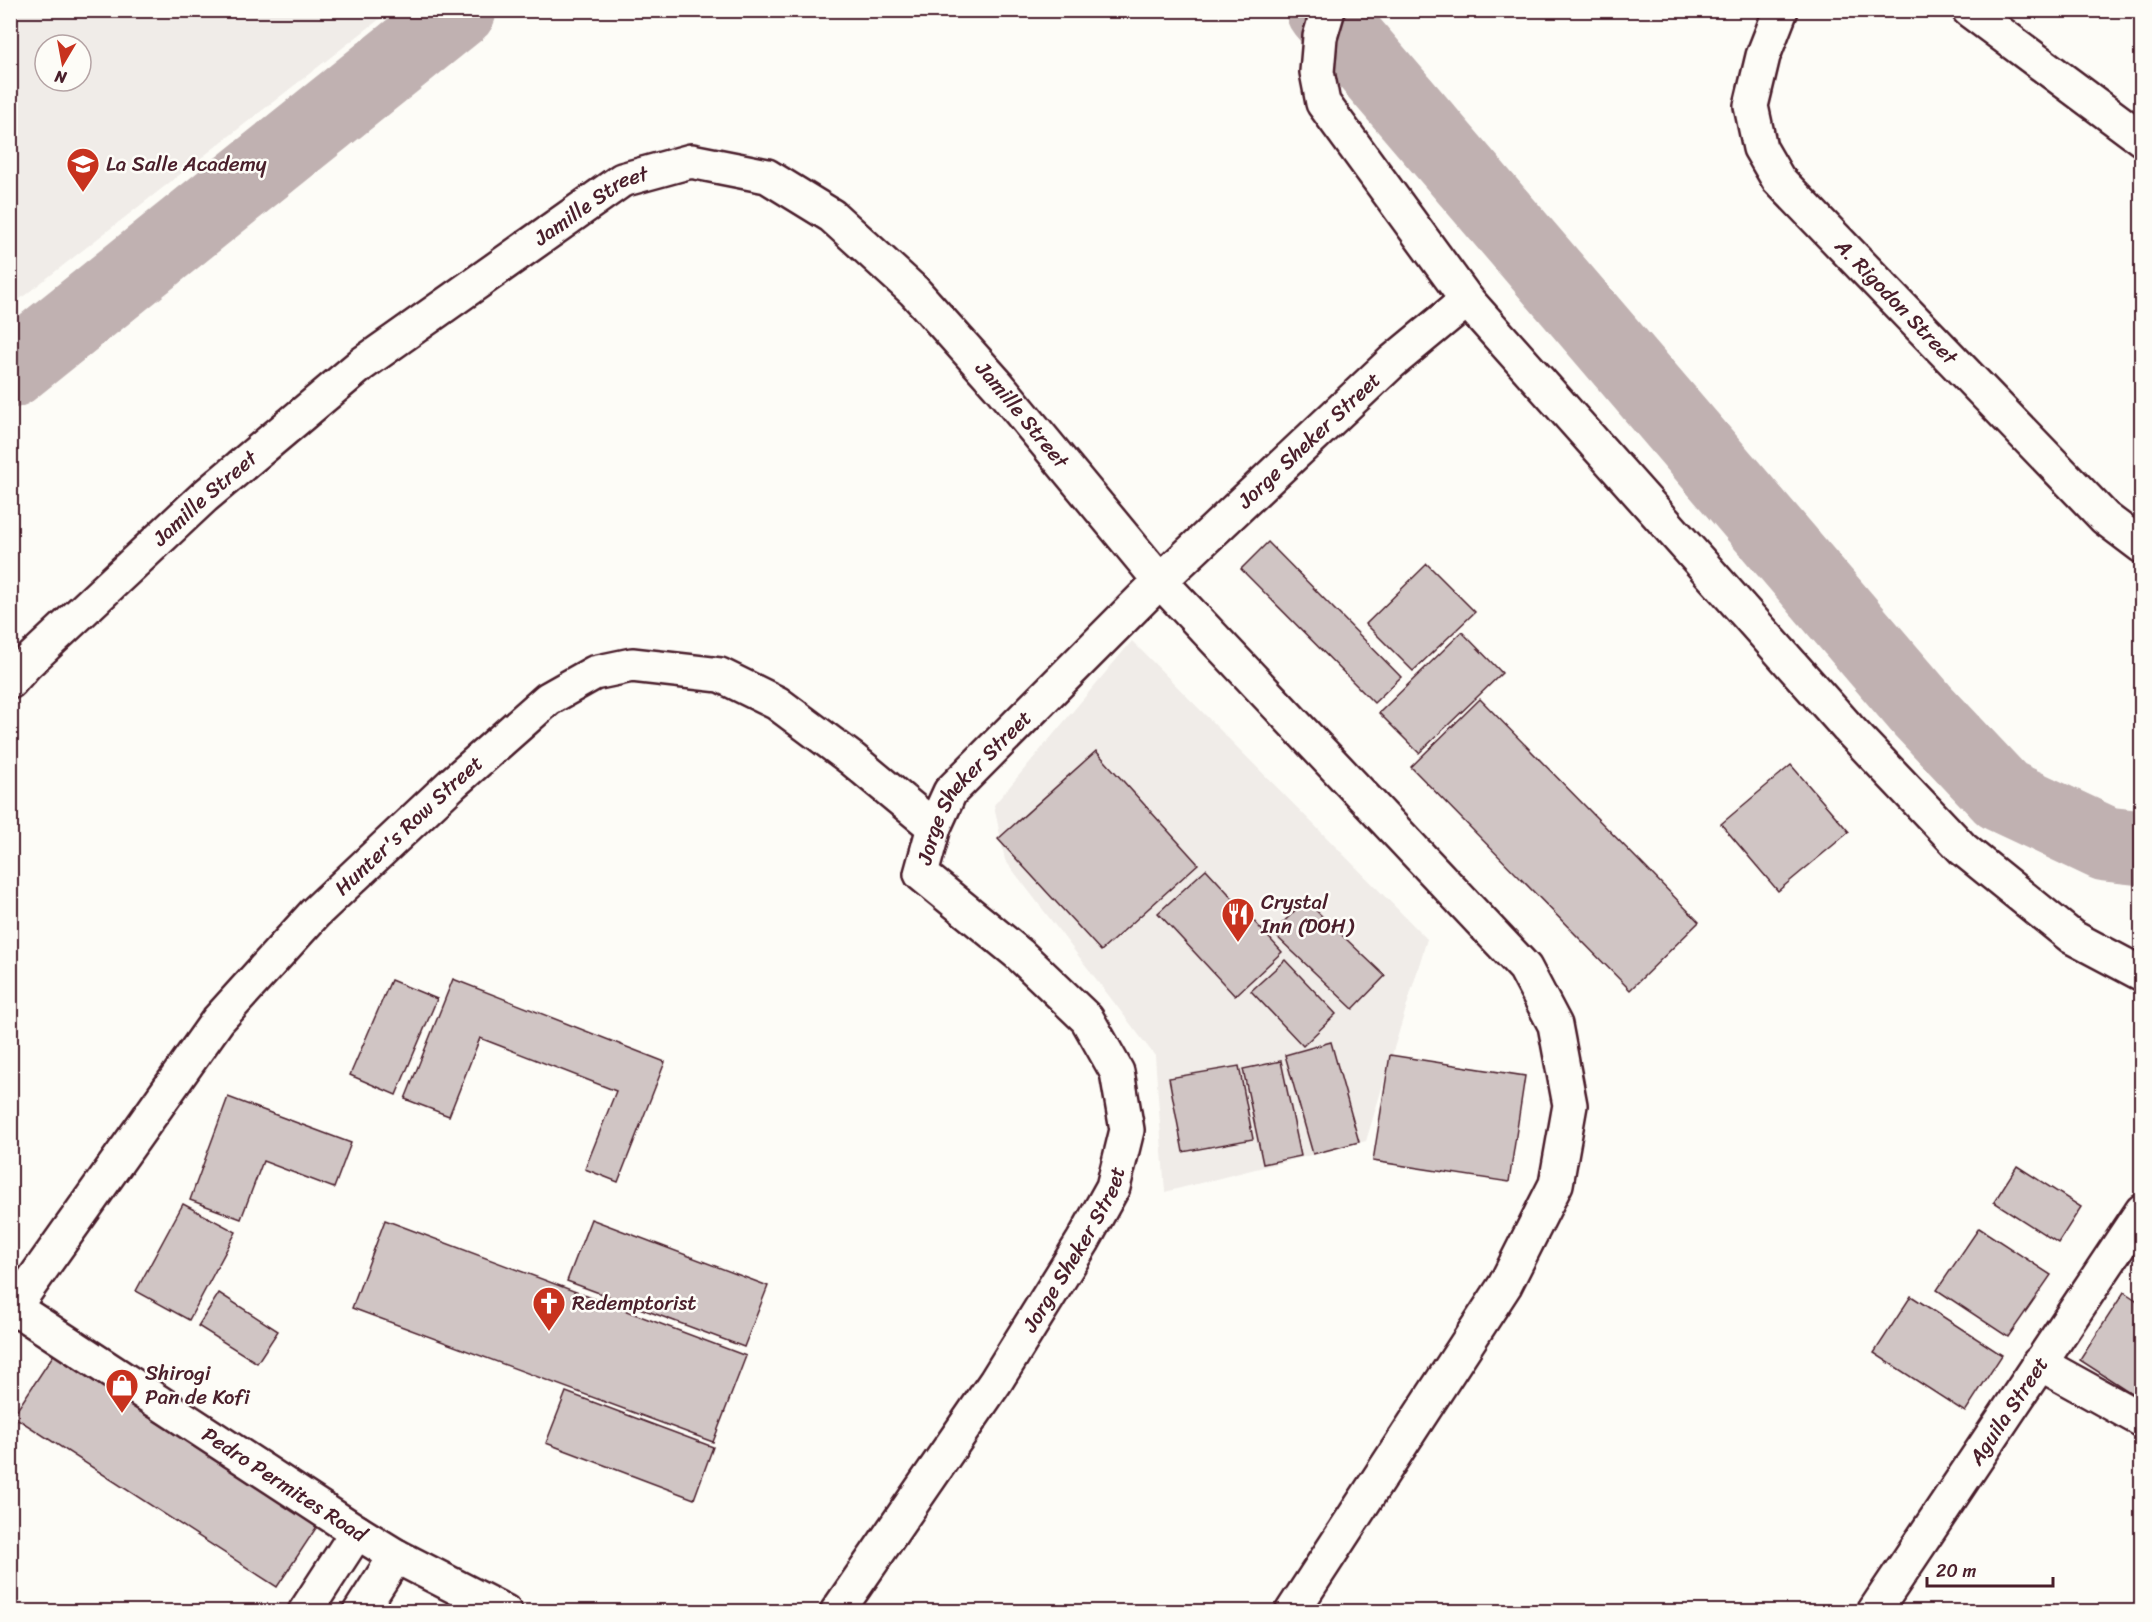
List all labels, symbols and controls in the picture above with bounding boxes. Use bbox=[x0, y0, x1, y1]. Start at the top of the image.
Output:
north arrow bbox=[33, 33, 93, 93]
text: N bbox=[52, 62, 69, 93]
place label: La Salle Academy bbox=[106, 145, 267, 183]
school or university icon: La Salle Academy bbox=[65, 146, 101, 193]
street label: Jamille Street bbox=[525, 154, 654, 257]
street label: A. Rigodon Street bbox=[1825, 228, 1968, 375]
street label: Jamille Street bbox=[965, 351, 1080, 478]
street label: Jorge Sheker Street bbox=[1227, 362, 1390, 519]
street label: Jamille Street bbox=[142, 439, 267, 556]
street label: Jorge Sheker Street bbox=[905, 701, 1041, 870]
street label: Hunter's Row Street bbox=[325, 745, 492, 905]
place label: Crystal Inn (DOH) bbox=[1260, 883, 1355, 945]
restaurant icon: Crystal Inn (DOH) bbox=[1220, 896, 1256, 943]
street label: Jorge Sheker Street bbox=[1011, 1163, 1136, 1341]
place label: Redemptorist bbox=[572, 1284, 696, 1322]
church icon: Redemptorist bbox=[531, 1285, 567, 1332]
street label: Aguila Street bbox=[1958, 1348, 2059, 1474]
place label: Shirogi Pan de Kofi bbox=[145, 1354, 251, 1416]
shop icon: Shirogi Pan de Kofi bbox=[104, 1367, 140, 1414]
street label: Pedro Permites Road bbox=[194, 1416, 376, 1554]
scale bar bbox=[1927, 1550, 2053, 1588]
text: 20 m bbox=[1936, 1555, 1976, 1587]

